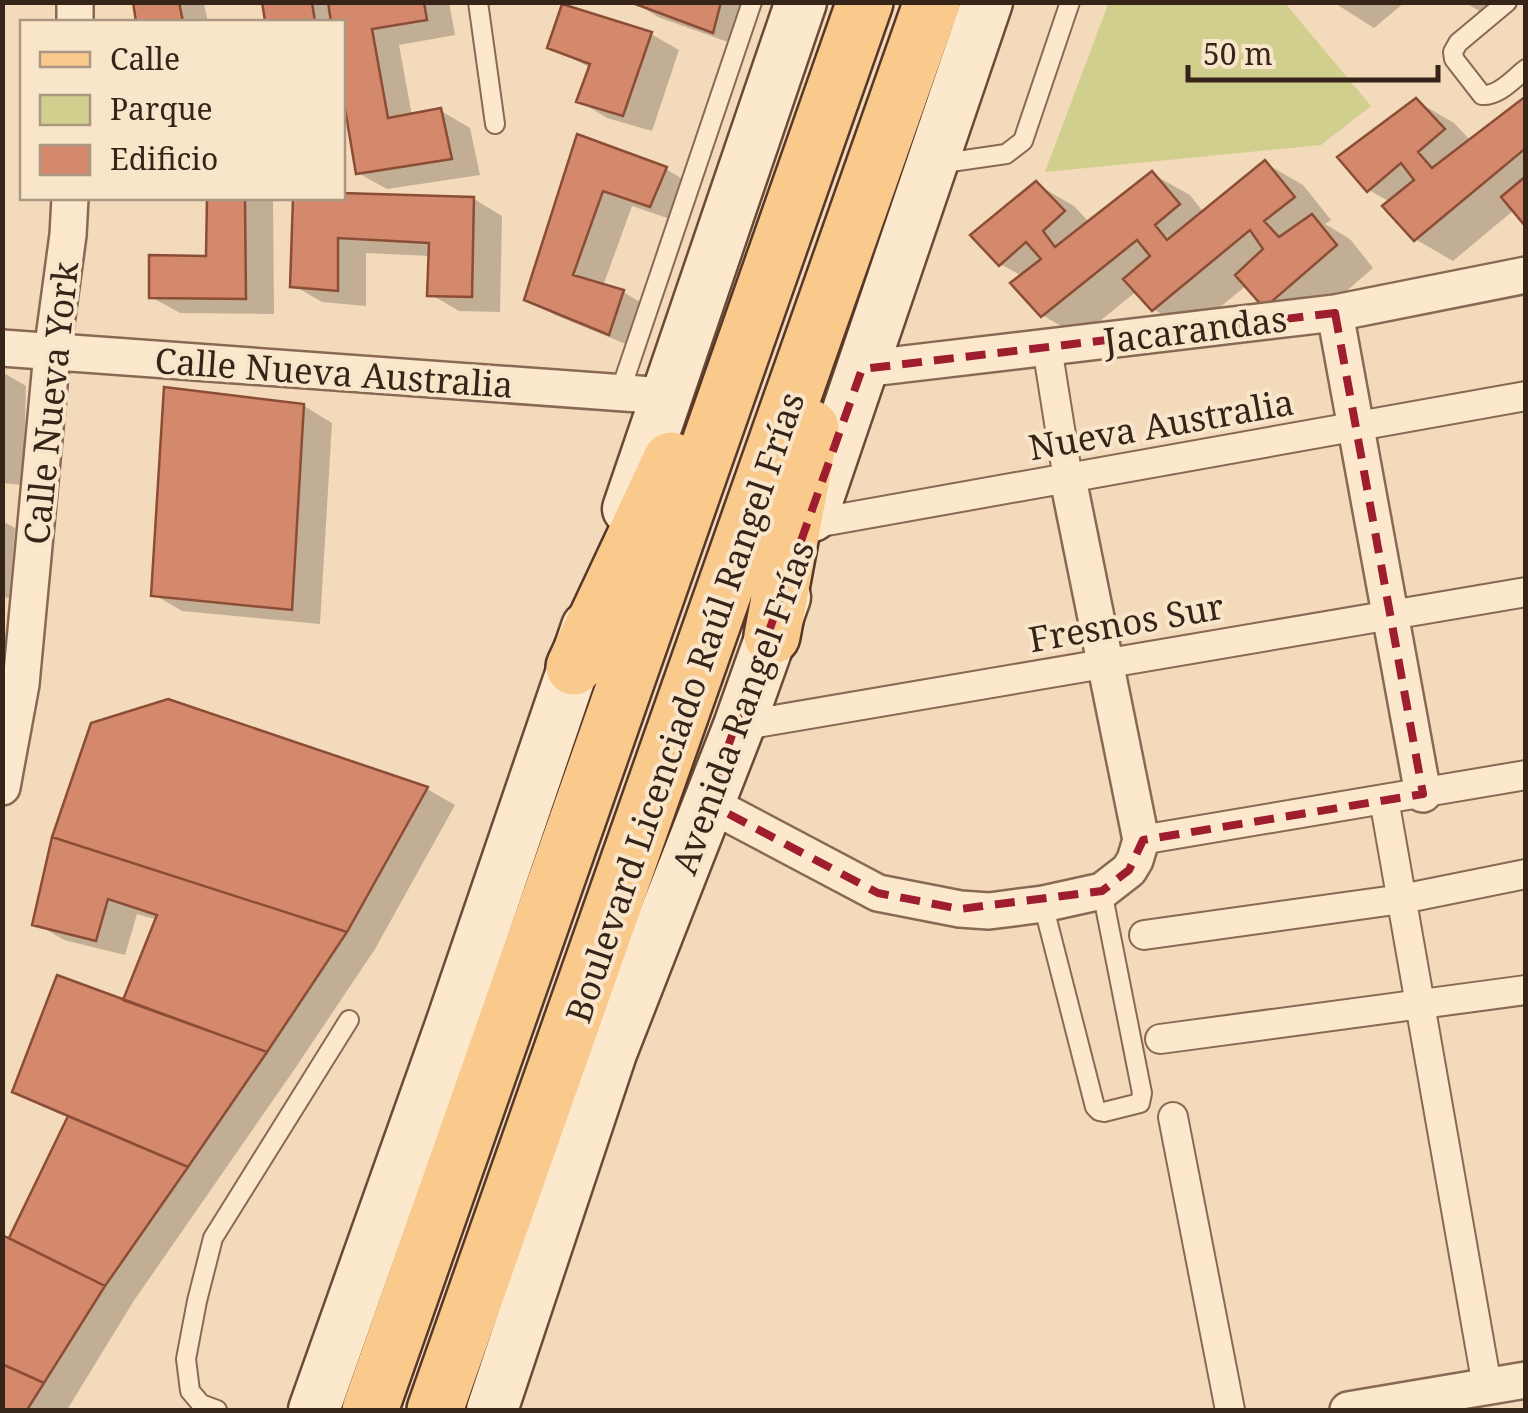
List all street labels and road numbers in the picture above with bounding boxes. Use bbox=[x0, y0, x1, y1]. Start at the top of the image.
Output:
street label: Calle Nueva York bbox=[12, 259, 88, 547]
street label: Jacarandas bbox=[1100, 294, 1289, 364]
street label: Calle Nueva Australia bbox=[153, 336, 515, 408]
street label: Nueva Australia bbox=[1025, 378, 1297, 470]
street label: Boulevard Licenciado Raúl Rangel Frías bbox=[554, 386, 814, 1028]
street label: Avenida Rangel Frías bbox=[660, 533, 824, 881]
street label: Fresnos Sur bbox=[1025, 582, 1227, 662]

